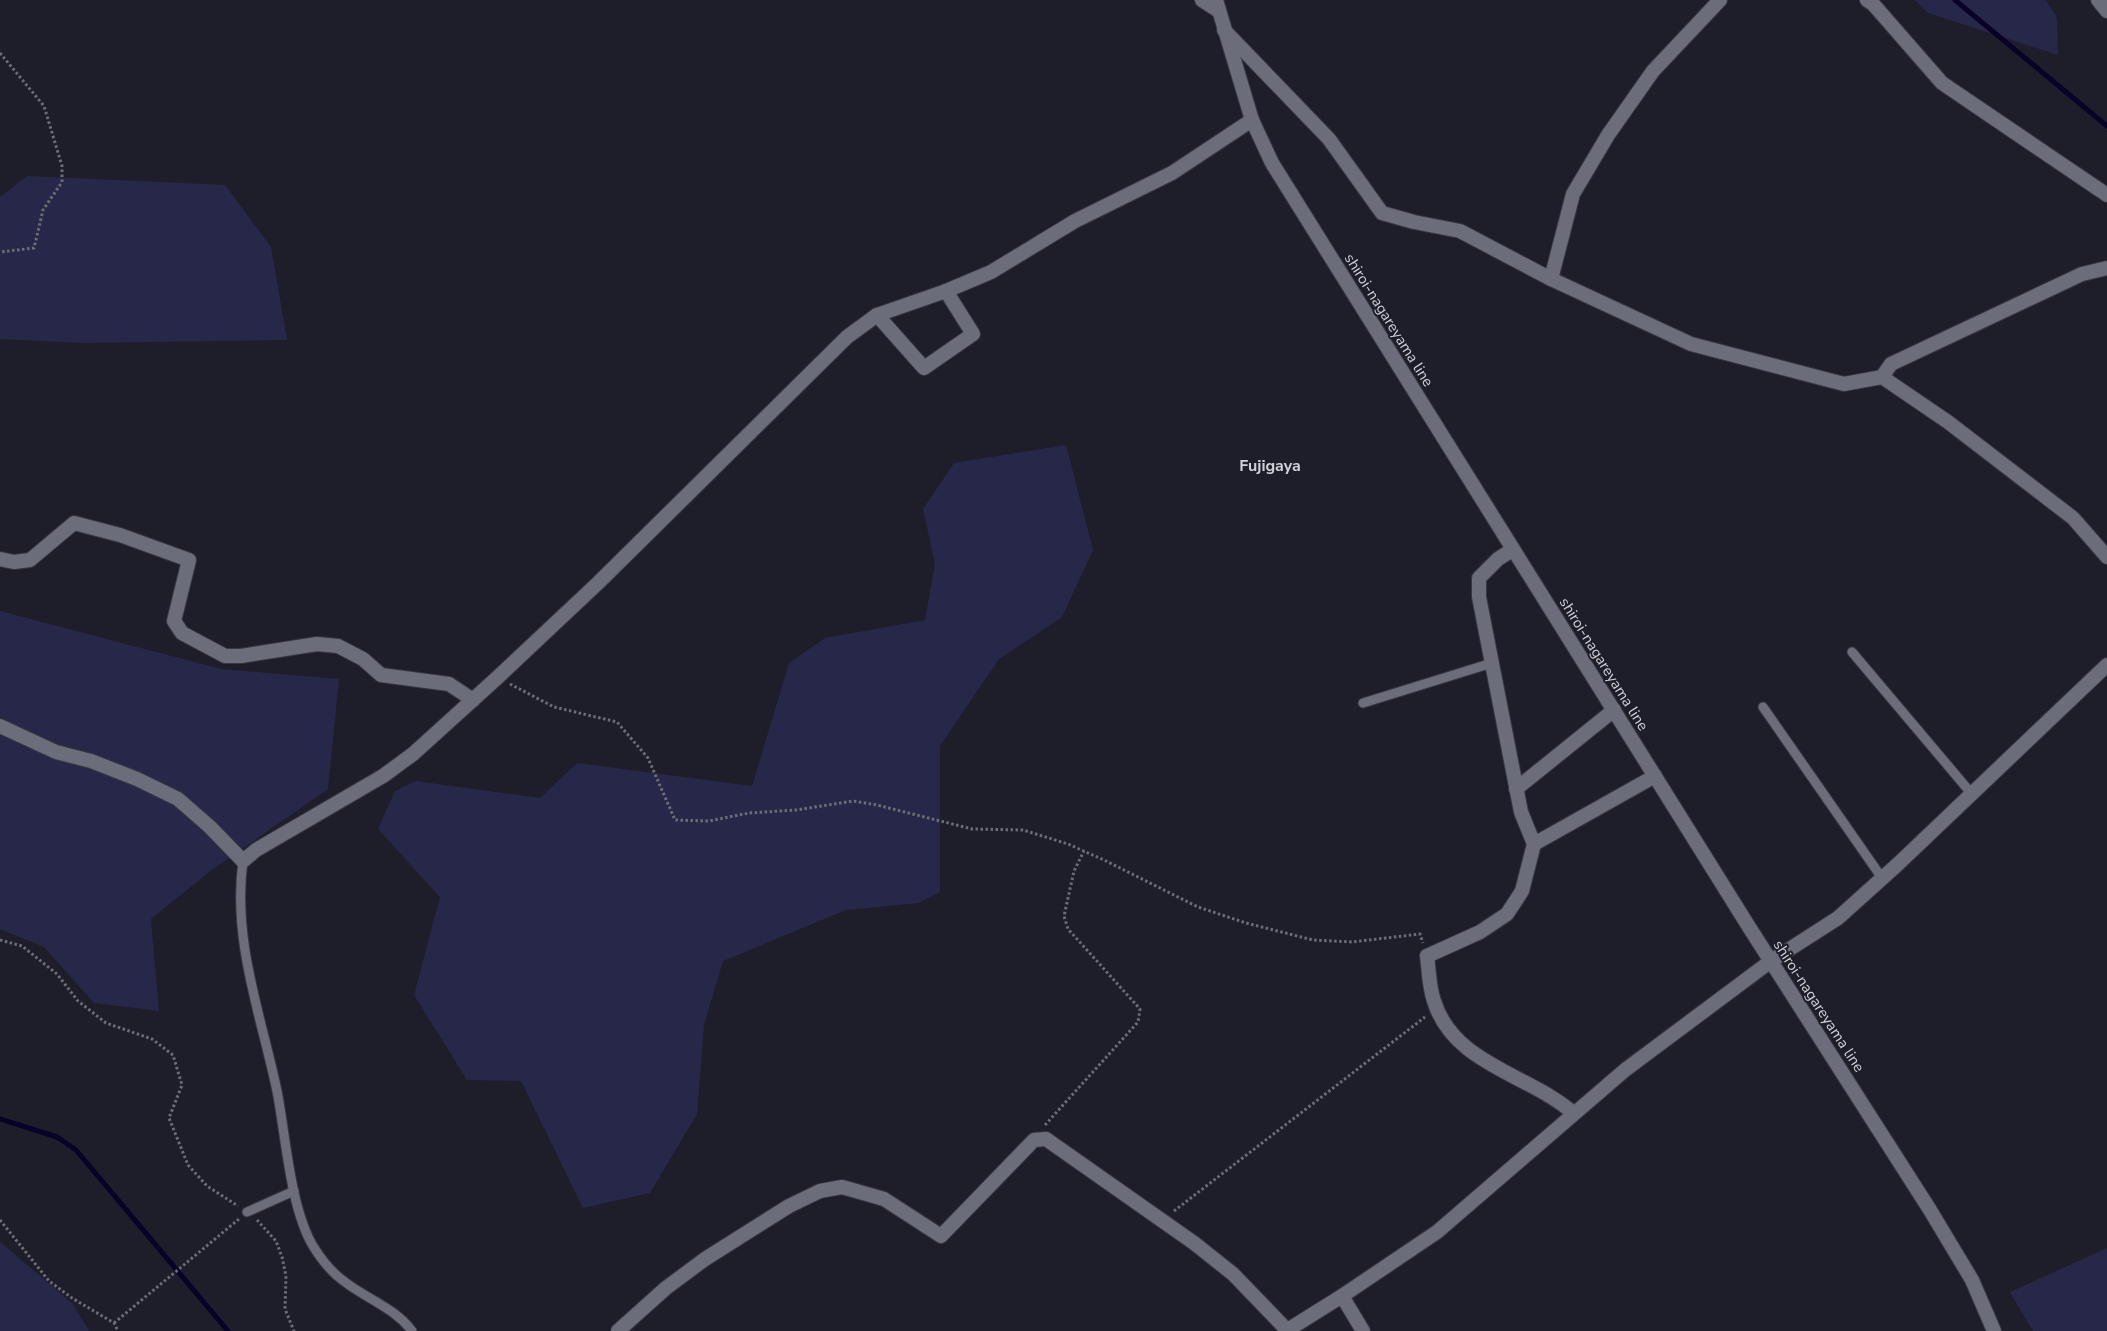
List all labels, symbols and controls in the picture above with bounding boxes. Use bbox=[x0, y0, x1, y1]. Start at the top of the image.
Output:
street label: shiroi-nagareyama line bbox=[1340, 250, 1438, 390]
district label: Fujigaya bbox=[1239, 455, 1301, 477]
street label: shiroi-nagareyama line bbox=[1555, 594, 1653, 734]
street label: shiroi-nagareyama line bbox=[1769, 936, 1869, 1076]

